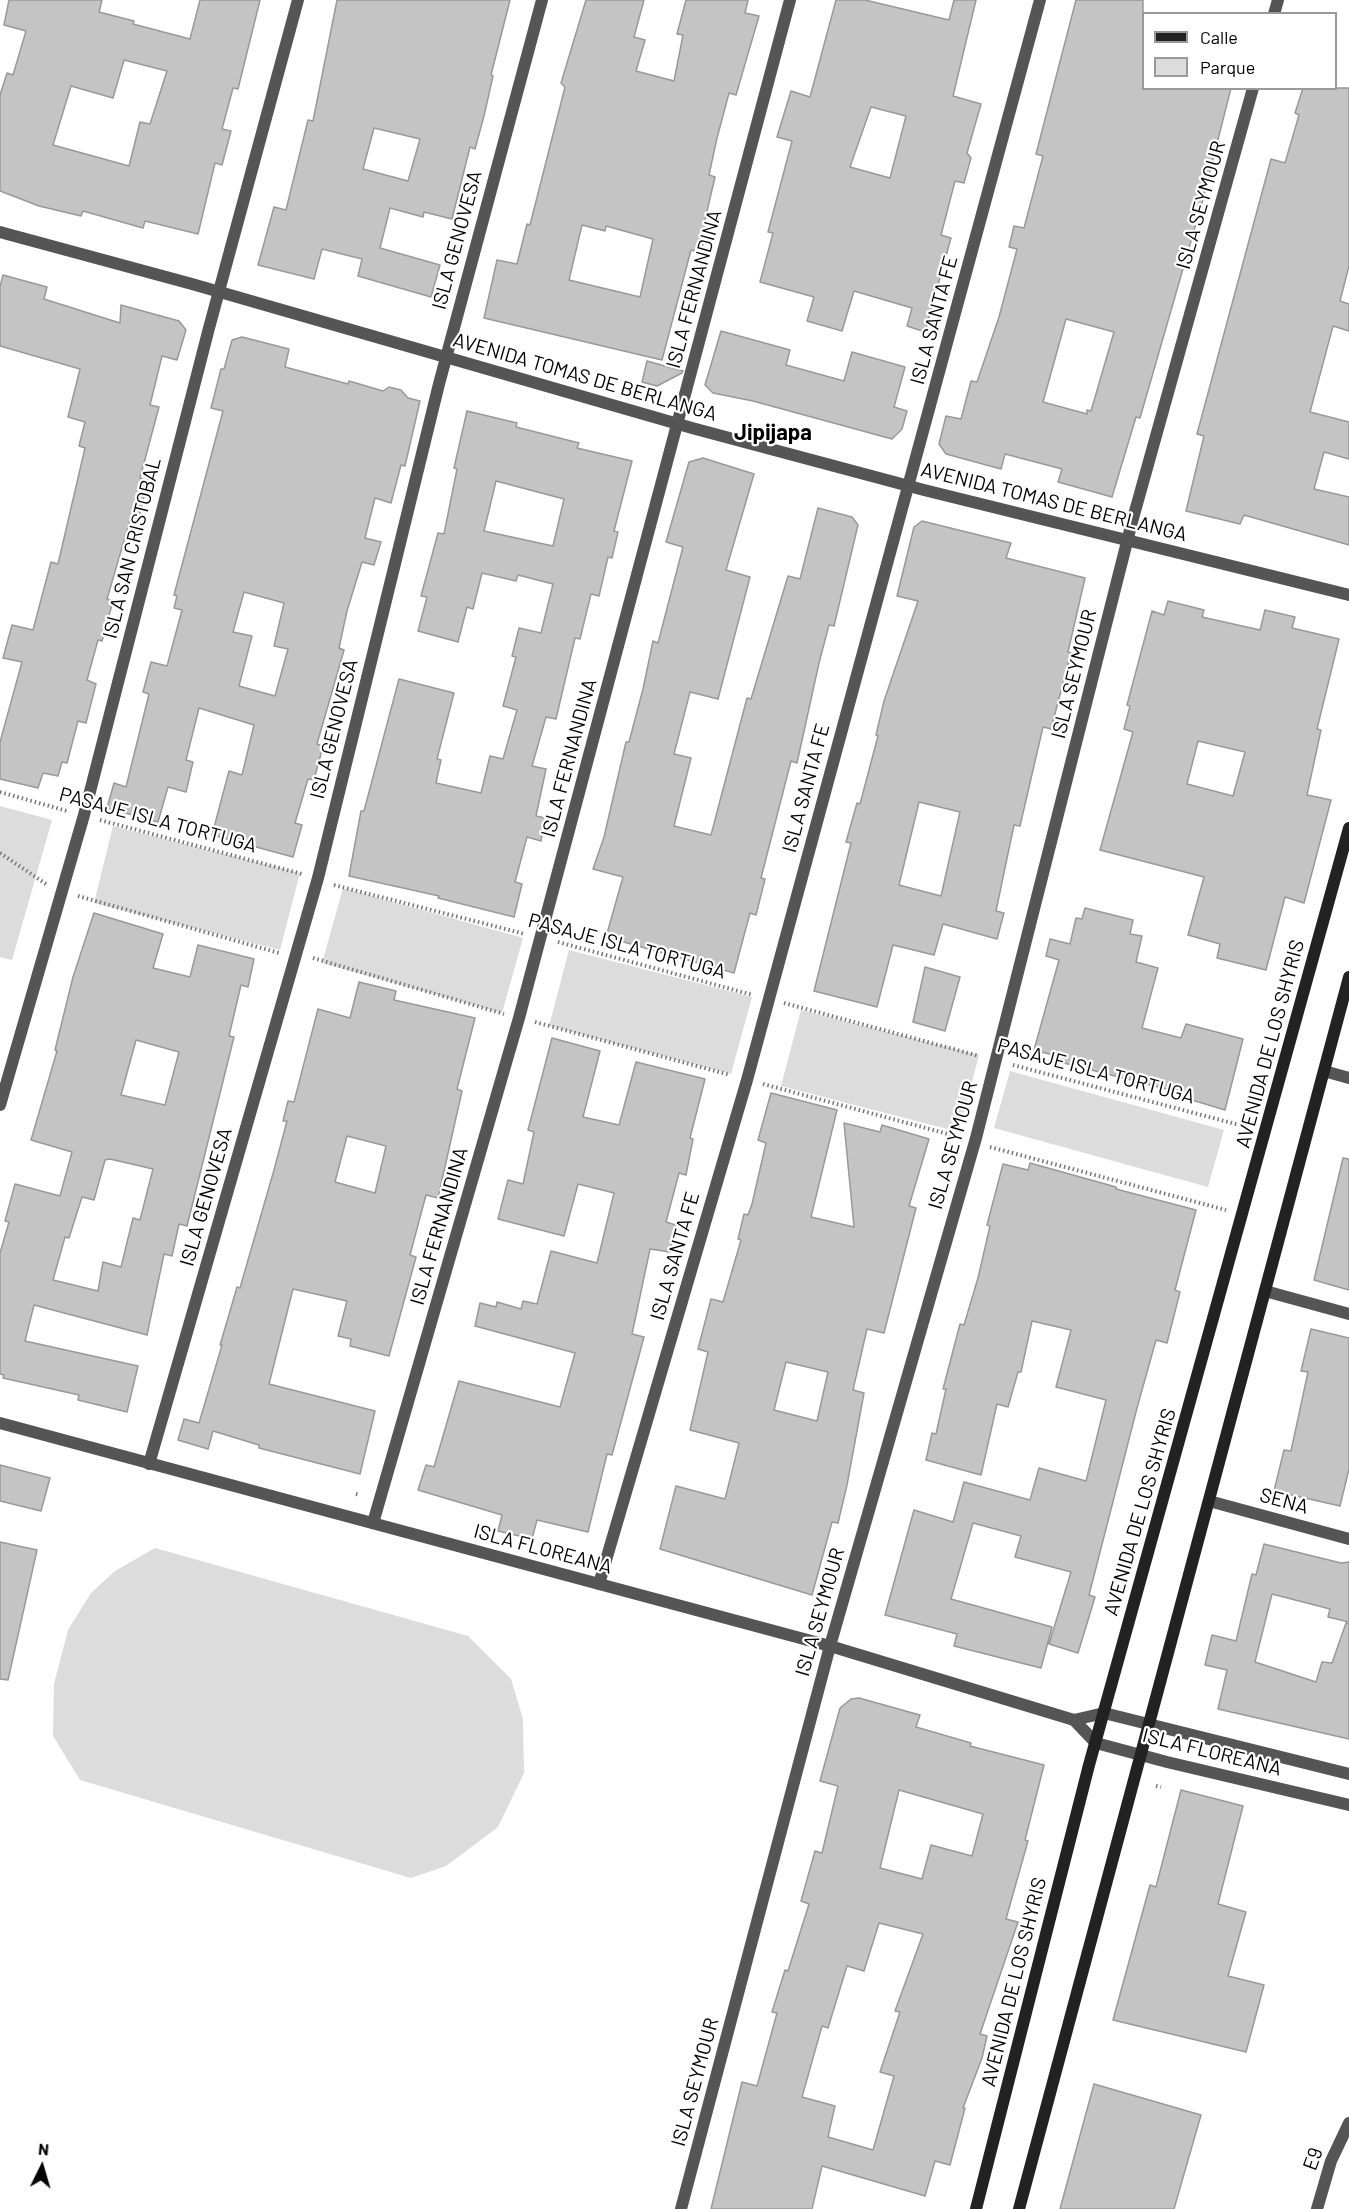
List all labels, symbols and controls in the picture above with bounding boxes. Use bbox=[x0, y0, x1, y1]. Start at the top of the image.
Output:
legend bbox=[1142, 12, 1337, 90]
text: Calle bbox=[1200, 26, 1238, 48]
text: Parque bbox=[1200, 56, 1255, 78]
street label: ISLA SEYMOUR bbox=[1171, 138, 1231, 272]
street label: ISLA GENOVESA bbox=[427, 168, 487, 312]
street label: ISLA FERNANDINA bbox=[661, 207, 727, 371]
street label: ISLA SANTA FE bbox=[905, 253, 963, 387]
street label: AVENIDA TOMAS DE BERLANGA bbox=[450, 328, 720, 426]
district label: Jipijapa bbox=[734, 420, 812, 446]
street label: ISLA SAN CRISTOBAL bbox=[98, 455, 166, 641]
street label: AVENIDA TOMAS DE BERLANGA bbox=[918, 457, 1190, 547]
street label: ISLA SEYMOUR bbox=[1046, 607, 1102, 741]
street label: ISLA GENOVESA bbox=[305, 657, 363, 801]
street label: ISLA FERNANDINA bbox=[536, 676, 602, 840]
street label: ISLA SANTA FE bbox=[777, 721, 835, 855]
street label: PASAJE ISLA TORTUGA bbox=[57, 782, 259, 858]
street label: PASAJE ISLA TORTUGA bbox=[526, 908, 728, 984]
street label: AVENIDA DE LOS SHYRIS bbox=[1231, 937, 1309, 1151]
street label: PASAJE ISLA TORTUGA bbox=[995, 1033, 1197, 1109]
street label: ISLA SEYMOUR bbox=[923, 1078, 983, 1212]
street label: ISLA GENOVESA bbox=[175, 1125, 237, 1269]
street label: ISLA FERNANDINA bbox=[405, 1144, 473, 1308]
street label: ISLA SANTA FE bbox=[645, 1189, 705, 1323]
street label: AVENIDA DE LOS SHYRIS bbox=[1099, 1406, 1181, 1618]
street label: SENA bbox=[1257, 1483, 1311, 1519]
street label: ISLA FLOREANA bbox=[471, 1519, 615, 1579]
street label: ISLA SEYMOUR bbox=[790, 1545, 850, 1679]
street label: ISLA FLOREANA bbox=[1140, 1723, 1284, 1781]
street label: AVENIDA DE LOS SHYRIS bbox=[976, 1875, 1052, 2089]
street label: ISLA SEYMOUR bbox=[666, 2015, 724, 2149]
north arrow bbox=[12, 2137, 72, 2197]
text: N bbox=[37, 2139, 50, 2158]
street label: E9 bbox=[1298, 2144, 1328, 2174]

